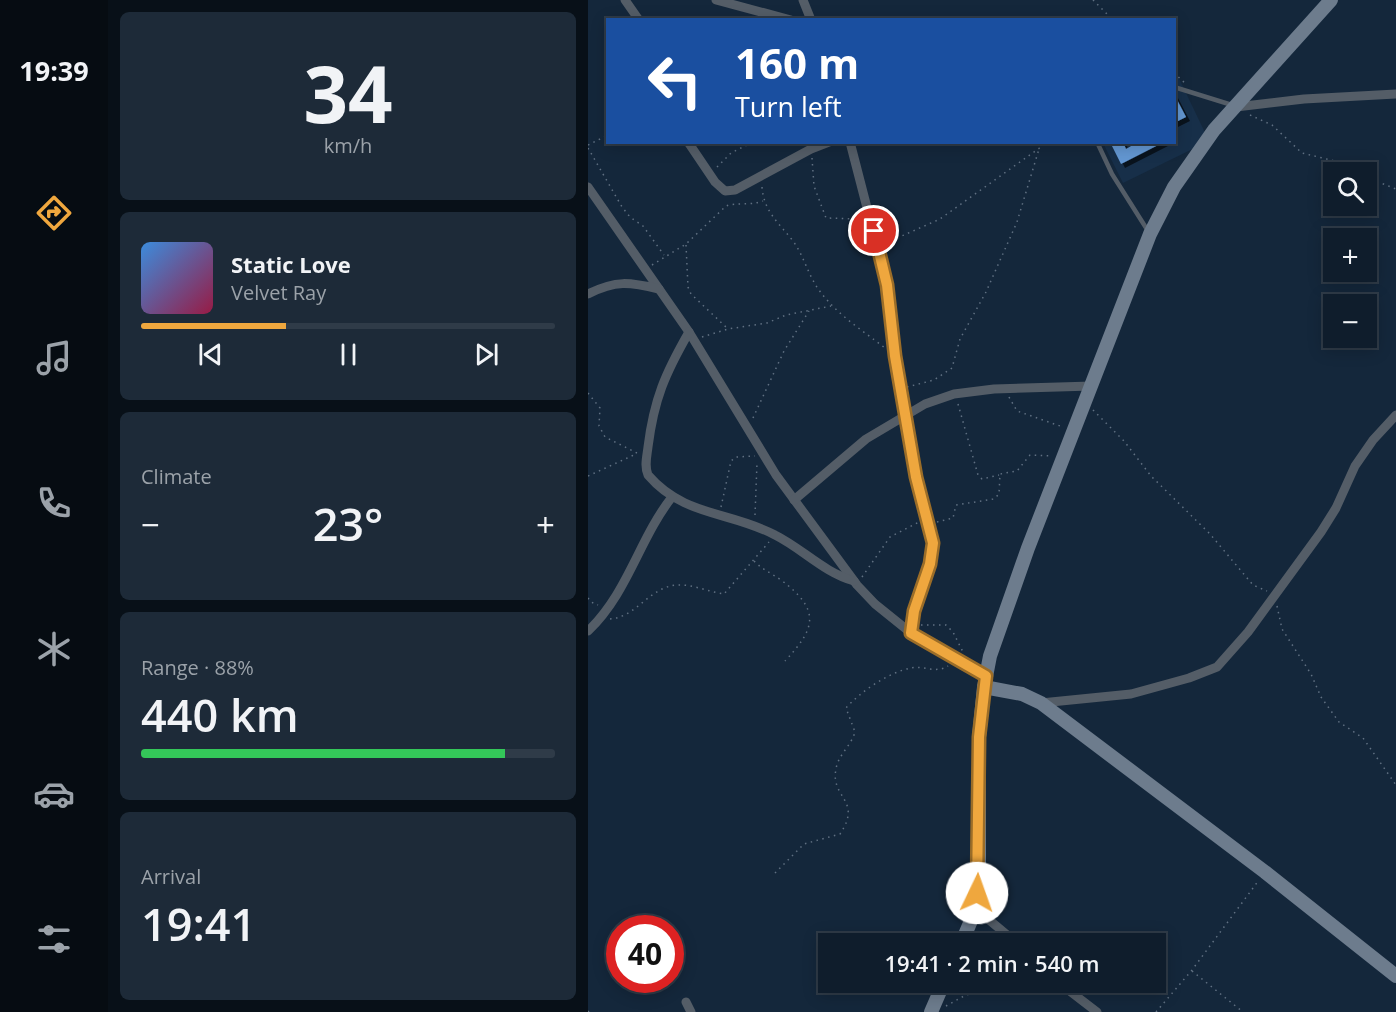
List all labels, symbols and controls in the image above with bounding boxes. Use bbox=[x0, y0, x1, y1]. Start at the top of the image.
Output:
text: 160 m bbox=[735, 34, 859, 91]
text: 34 bbox=[303, 40, 393, 146]
icon: left bbox=[636, 42, 714, 120]
text: 19:39 bbox=[19, 52, 89, 89]
text: Turn left bbox=[735, 88, 842, 125]
text: km/h bbox=[324, 132, 372, 159]
map controls bbox=[1323, 162, 1377, 348]
button: search bbox=[1323, 162, 1377, 216]
icon: directions bbox=[33, 192, 75, 234]
pin bbox=[848, 205, 899, 256]
icon: arrive bbox=[857, 214, 890, 247]
button: + bbox=[1323, 228, 1377, 282]
text: Static Love bbox=[231, 249, 351, 279]
text: Velvet Ray bbox=[231, 279, 326, 306]
button: − bbox=[1323, 294, 1377, 348]
icon: music bbox=[33, 337, 75, 379]
icon: previous bbox=[194, 338, 227, 371]
icon: pause bbox=[332, 338, 365, 371]
icon: next bbox=[470, 338, 503, 371]
text: Climate bbox=[141, 463, 212, 490]
icon: phone bbox=[33, 482, 75, 524]
text: 23° bbox=[313, 493, 383, 554]
text: − bbox=[141, 502, 160, 547]
text: + bbox=[536, 502, 555, 547]
icon: climate bbox=[33, 628, 75, 670]
text: Range · 88% bbox=[141, 654, 254, 681]
text: 440 km bbox=[141, 684, 299, 745]
icon: car bbox=[33, 773, 75, 815]
position arrow bbox=[945, 861, 1009, 925]
text: Arrival bbox=[141, 863, 201, 890]
text: 19:41 bbox=[141, 893, 256, 954]
speed limit sign: 40 bbox=[606, 915, 684, 993]
icon: filters bbox=[33, 918, 75, 960]
text: 19:41 · 2 min · 540 m bbox=[884, 948, 1100, 978]

